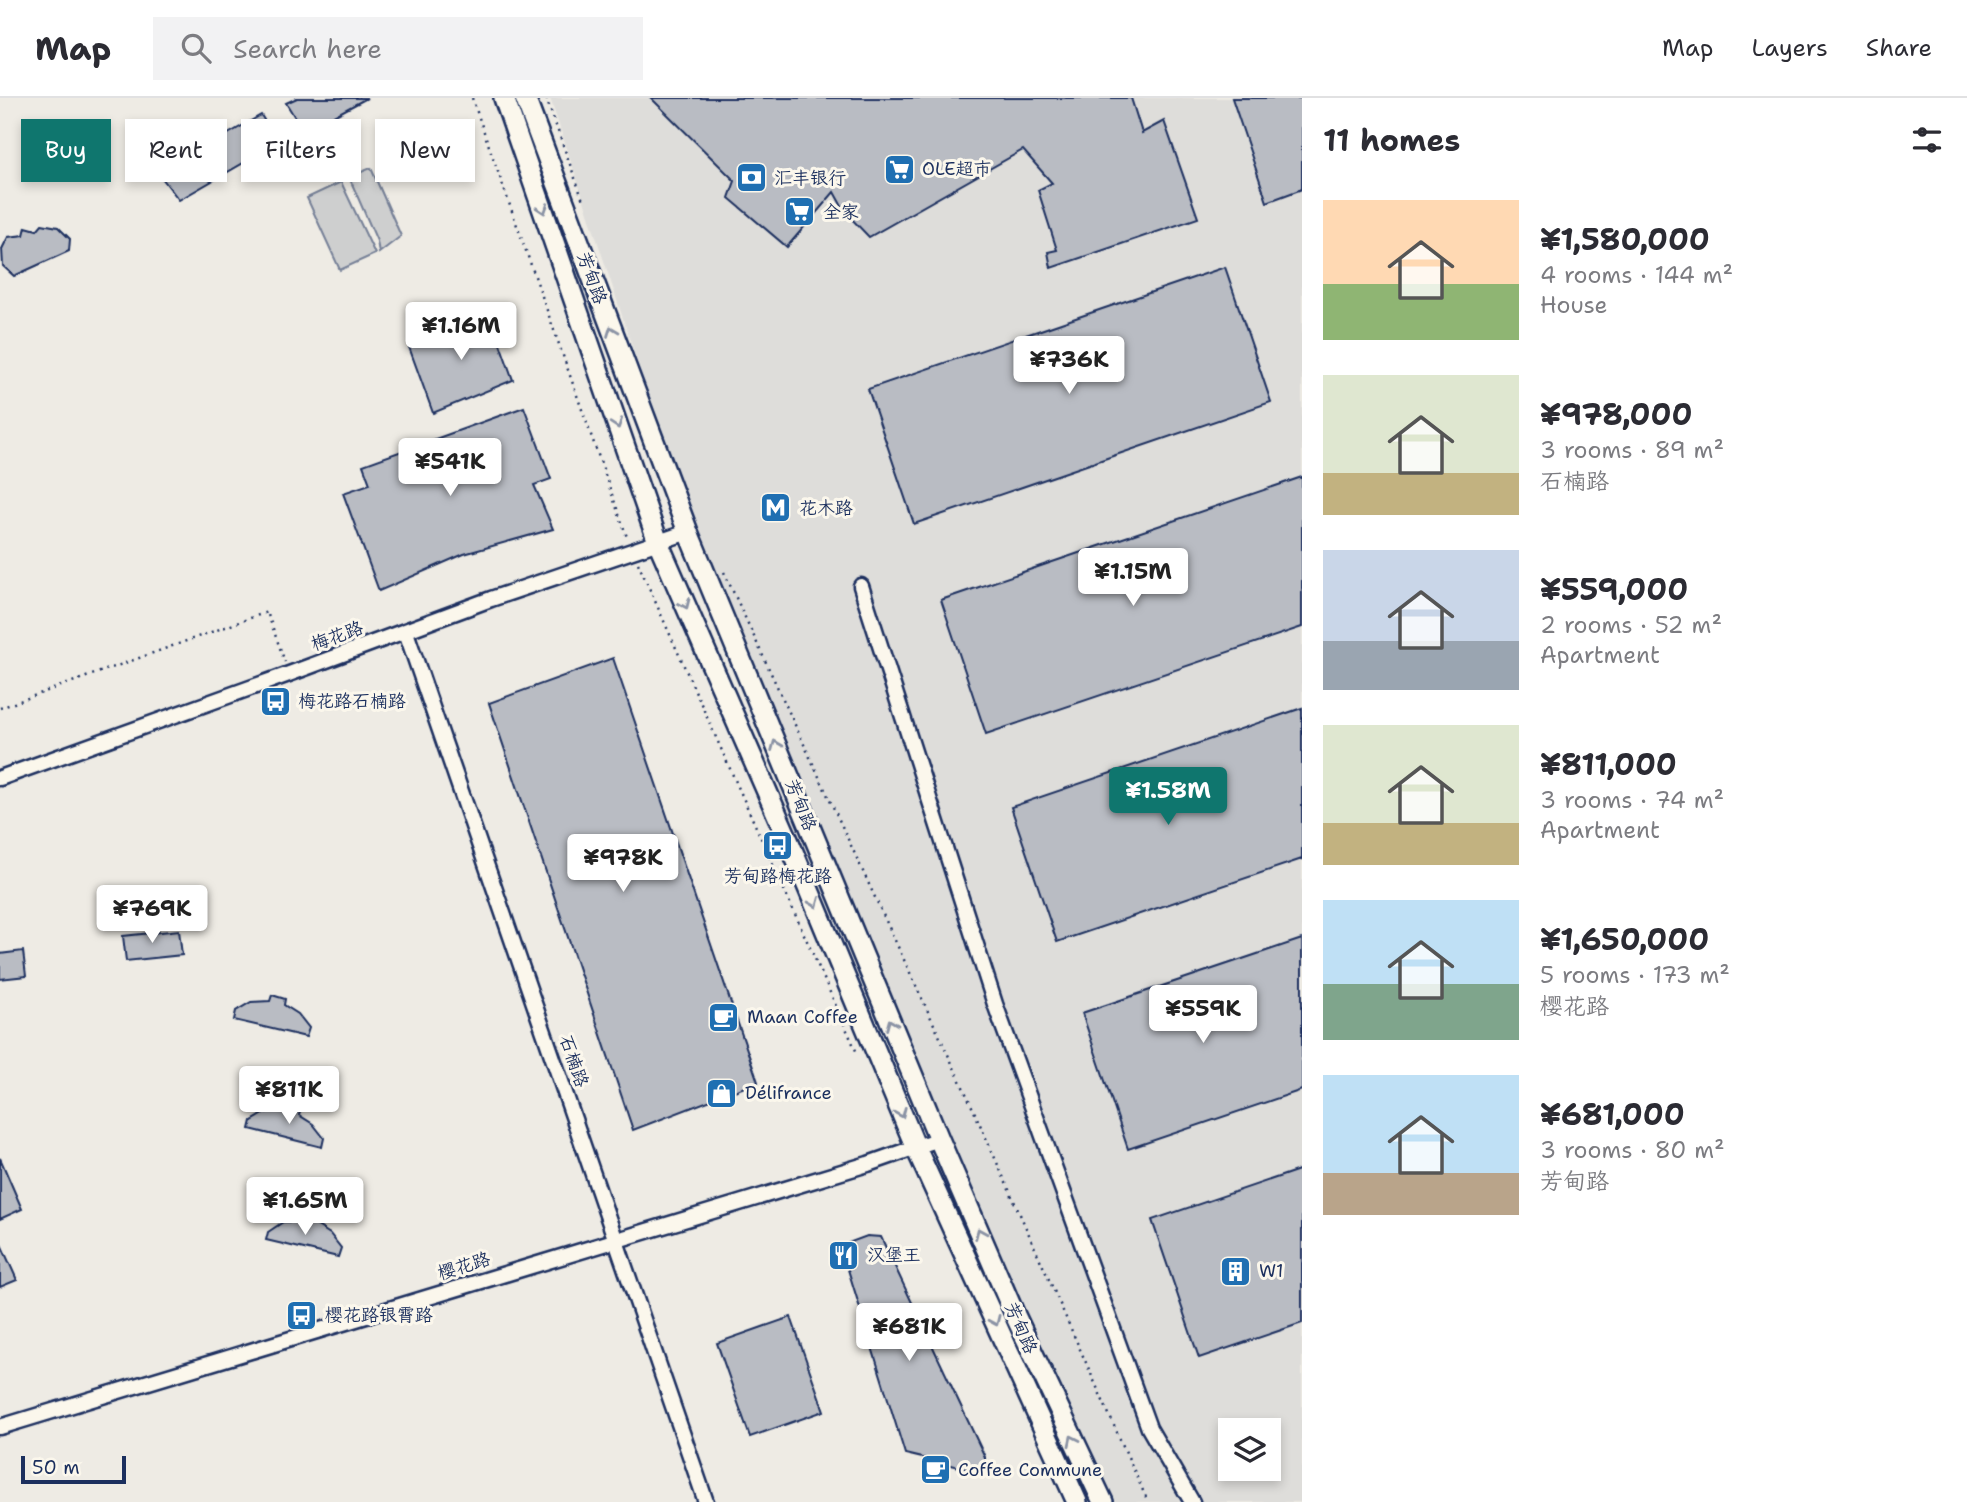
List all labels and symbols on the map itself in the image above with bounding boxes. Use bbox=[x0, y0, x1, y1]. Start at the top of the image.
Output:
supermarket icon: OLE超市 bbox=[882, 152, 916, 186]
place label: OLE超市 bbox=[922, 157, 991, 181]
bank icon: 汇丰银行 bbox=[734, 161, 768, 195]
place label: 汇丰银行 bbox=[774, 166, 846, 190]
supermarket icon: 全家 bbox=[783, 195, 817, 229]
place label: 全家 bbox=[823, 200, 859, 224]
one-way arrow bbox=[535, 202, 549, 214]
street label: 芳甸路 bbox=[571, 249, 613, 307]
pin: ¥1.16M bbox=[404, 302, 518, 362]
one-way arrow bbox=[606, 325, 620, 337]
pin: ¥736K bbox=[1020, 336, 1118, 396]
one-way arrow bbox=[609, 417, 623, 429]
pin: ¥541K bbox=[401, 438, 499, 498]
metro station icon: 花木路 bbox=[759, 491, 793, 525]
place label: 花木路 bbox=[799, 496, 853, 520]
pin: ¥1.15M bbox=[1076, 548, 1190, 608]
one-way arrow bbox=[677, 597, 691, 609]
street label: 梅花路 bbox=[308, 615, 366, 657]
bus stop icon: 梅花路石楠路 bbox=[258, 684, 292, 718]
place label: 梅花路石楠路 bbox=[298, 689, 406, 713]
one-way arrow bbox=[771, 740, 785, 752]
pin: ¥1.58M bbox=[1111, 768, 1225, 827]
street label: 芳甸路 bbox=[780, 775, 822, 835]
bus stop icon: 芳甸路梅花路 bbox=[761, 829, 795, 863]
pin: ¥978K bbox=[574, 834, 672, 894]
place label: 芳甸路梅花路 bbox=[724, 864, 832, 888]
pin: ¥769K bbox=[103, 886, 201, 945]
one-way arrow bbox=[806, 896, 820, 908]
pin: ¥559K bbox=[1154, 986, 1252, 1045]
cafe icon: Maan Coffee bbox=[707, 1000, 741, 1034]
place label: Maan Coffee bbox=[747, 1005, 858, 1029]
one-way arrow bbox=[886, 1018, 900, 1030]
street label: 石楠路 bbox=[554, 1032, 594, 1090]
pin: ¥811K bbox=[240, 1066, 338, 1126]
shop icon: Délifrance bbox=[705, 1076, 739, 1110]
place label: Délifrance bbox=[745, 1081, 832, 1105]
one-way arrow bbox=[893, 1106, 907, 1118]
pin: ¥1.65M bbox=[248, 1178, 362, 1237]
one-way arrow bbox=[974, 1228, 988, 1240]
restaurant icon: 汉堡王 bbox=[827, 1238, 861, 1272]
place label: 汉堡王 bbox=[867, 1243, 921, 1267]
street label: 樱花路 bbox=[435, 1247, 493, 1285]
building icon: W1 bbox=[1219, 1254, 1253, 1288]
place label: W1 bbox=[1259, 1259, 1283, 1283]
bus stop icon: 樱花路银霄路 bbox=[285, 1298, 319, 1332]
street label: 芳甸路 bbox=[999, 1298, 1043, 1358]
place label: 樱花路银霄路 bbox=[325, 1303, 433, 1327]
pin: ¥681K bbox=[860, 1304, 958, 1363]
one-way arrow bbox=[987, 1314, 1001, 1327]
one-way arrow bbox=[1068, 1435, 1082, 1448]
scale bar bbox=[21, 1453, 126, 1485]
cafe icon: Coffee Commune bbox=[918, 1453, 952, 1487]
place label: Coffee Commune bbox=[958, 1458, 1102, 1482]

